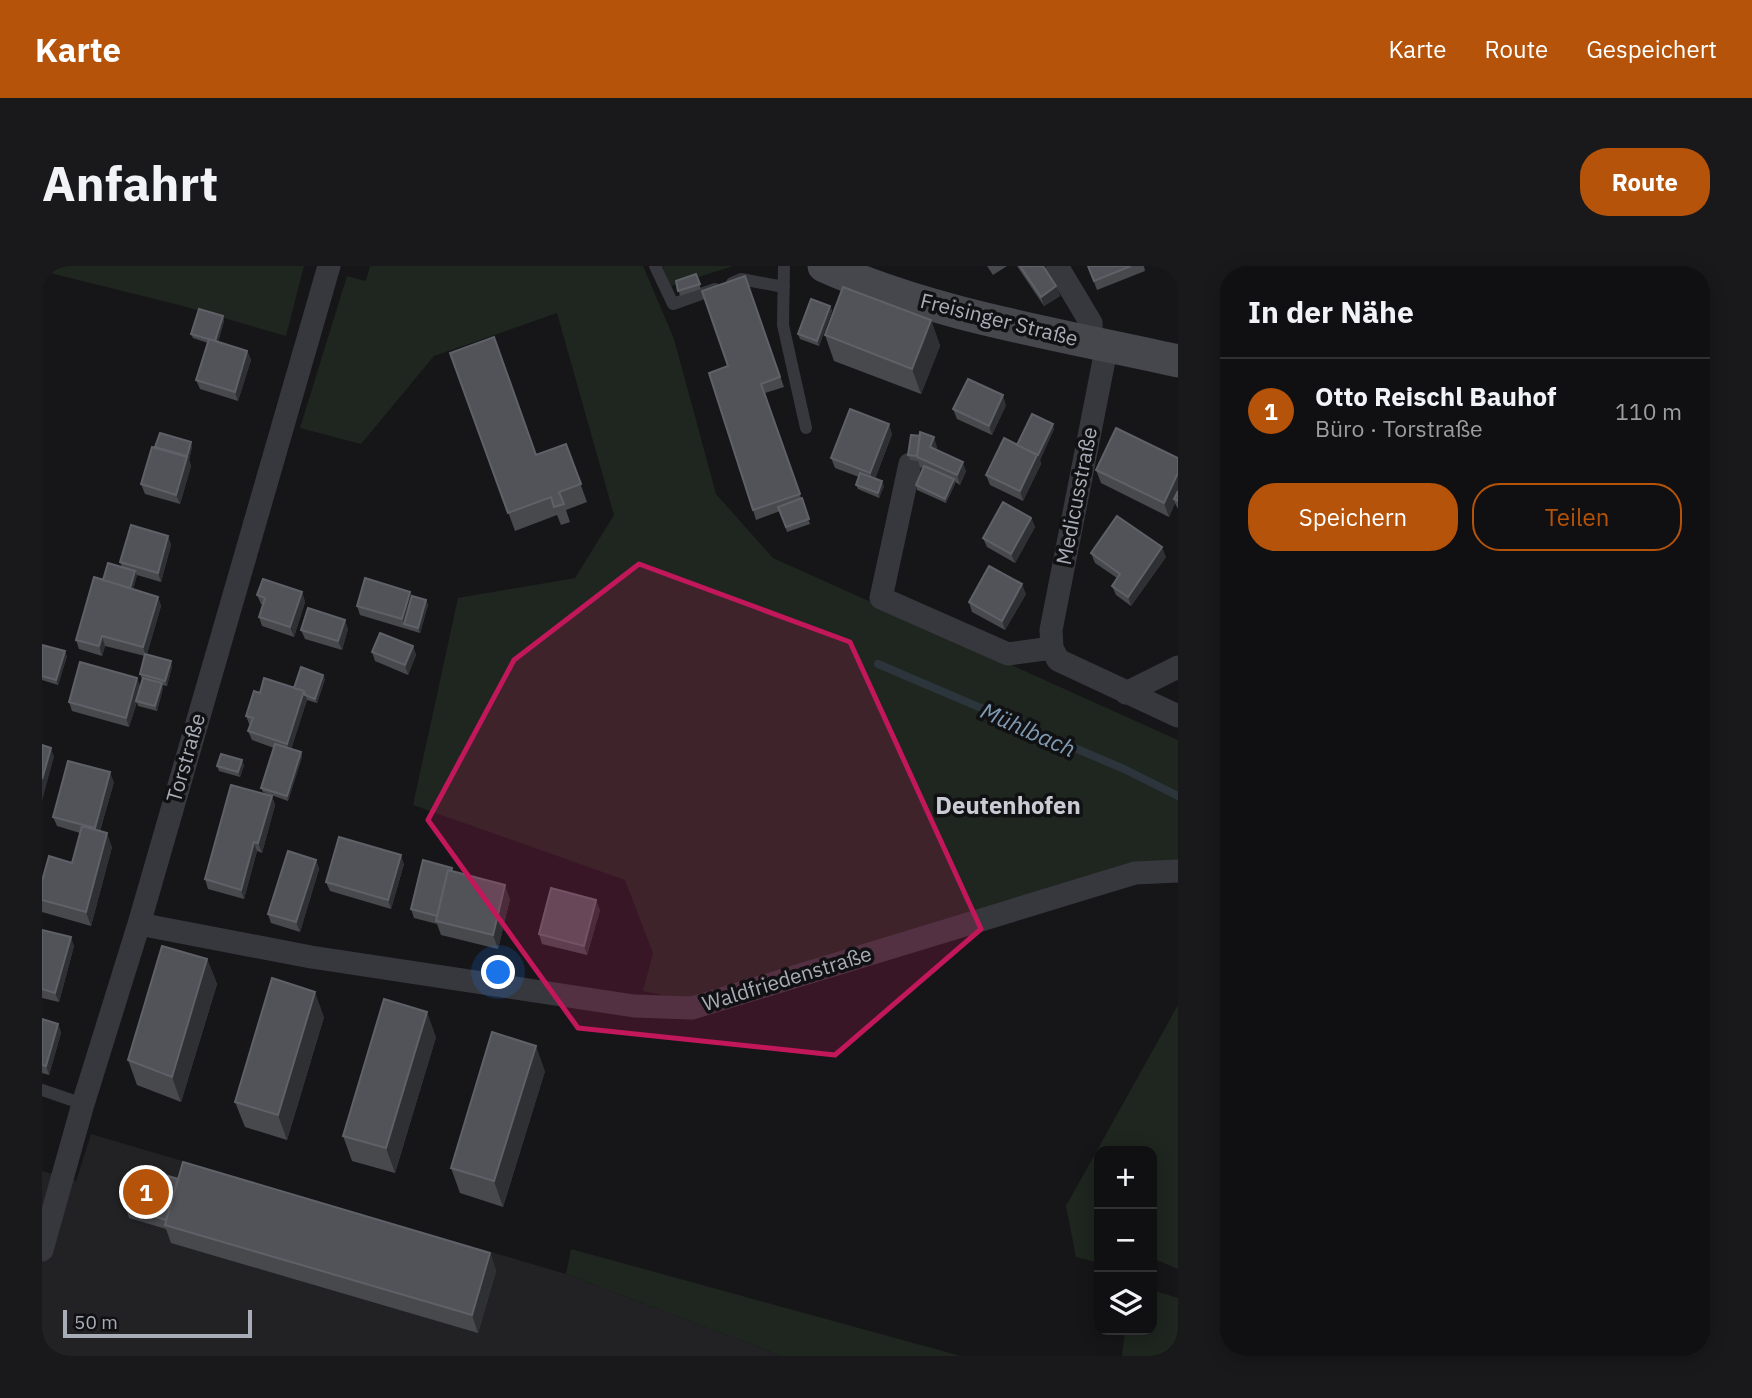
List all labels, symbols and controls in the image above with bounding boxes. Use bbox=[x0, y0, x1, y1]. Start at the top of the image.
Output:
text: Karte bbox=[35, 28, 121, 71]
text: Karte bbox=[1388, 33, 1447, 65]
text: Route bbox=[1485, 33, 1548, 65]
text: Gespeichert bbox=[1586, 33, 1717, 65]
button: Route bbox=[1580, 148, 1710, 216]
text: Anfahrt bbox=[42, 151, 218, 214]
street label: Freisinger Straße bbox=[917, 286, 1081, 352]
text: In der Nähe bbox=[1248, 292, 1414, 331]
text: Otto Reischl Bauhof bbox=[1315, 379, 1556, 413]
text: 1 bbox=[1264, 396, 1278, 426]
text: 110 m bbox=[1615, 396, 1682, 426]
text: Büro · Torstraße bbox=[1315, 413, 1483, 443]
street label: Medicusstraße bbox=[1049, 424, 1103, 567]
button: Speichern bbox=[1248, 483, 1458, 551]
button: Teilen bbox=[1472, 483, 1682, 551]
water label: Mühlbach bbox=[976, 695, 1081, 763]
street label: Torstraße bbox=[159, 710, 211, 806]
district label: Deutenhofen bbox=[935, 789, 1081, 821]
street label: Waldfriedenstraße bbox=[699, 939, 875, 1017]
your location bbox=[481, 955, 515, 989]
map controls bbox=[1094, 1146, 1157, 1335]
button: + bbox=[1094, 1146, 1157, 1209]
pin: 1 bbox=[123, 1166, 169, 1218]
button: − bbox=[1094, 1209, 1157, 1272]
button: layers bbox=[1094, 1272, 1157, 1335]
scale bar bbox=[63, 1307, 252, 1339]
text: 50 m bbox=[74, 1310, 118, 1334]

